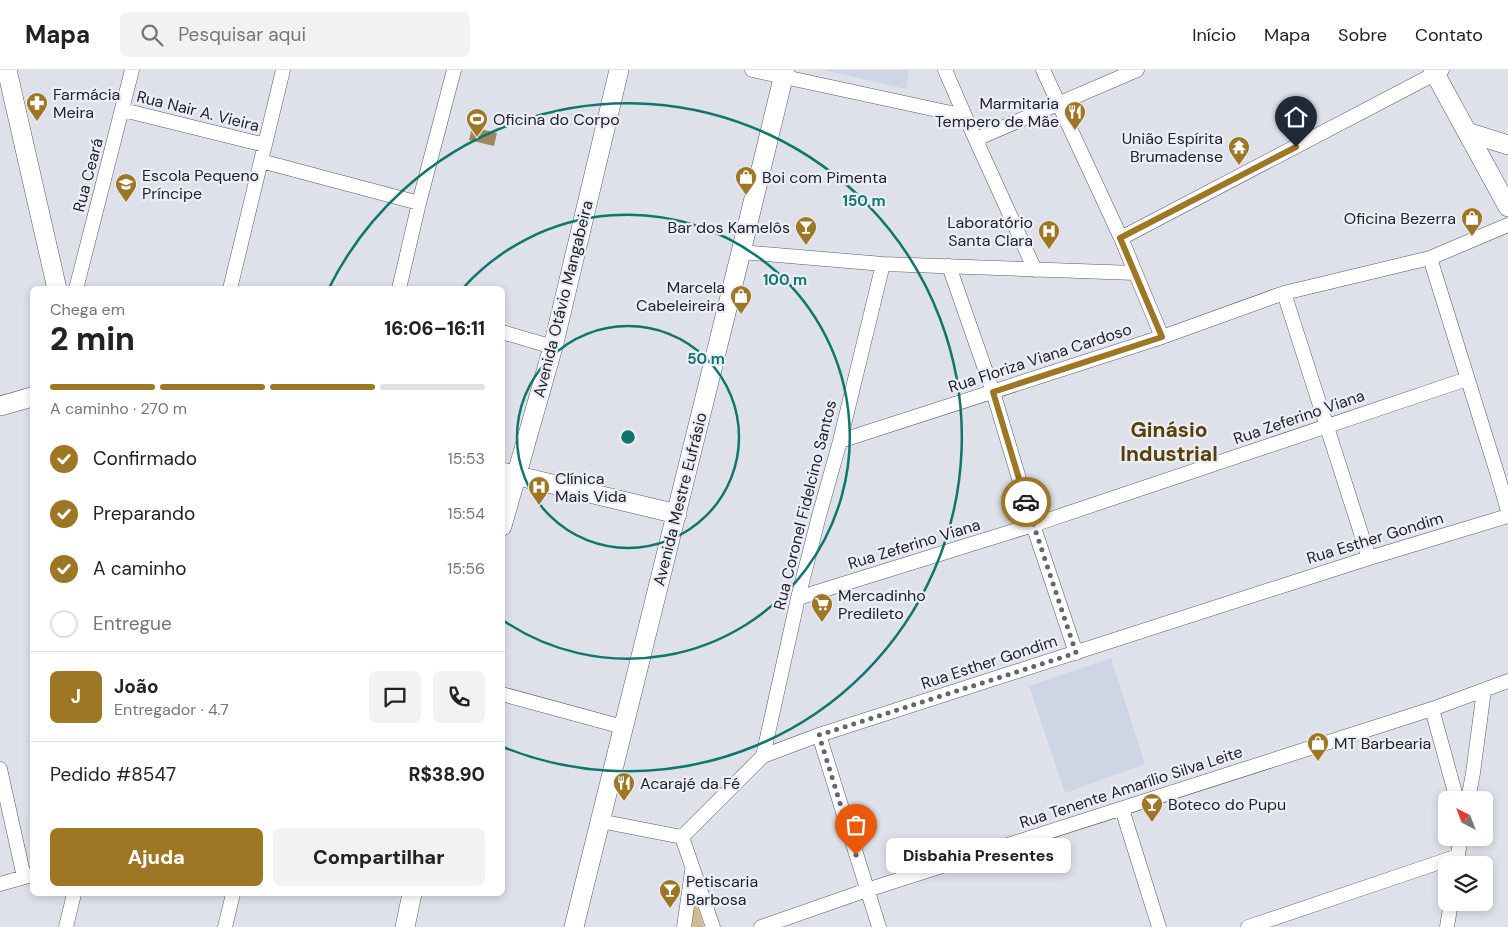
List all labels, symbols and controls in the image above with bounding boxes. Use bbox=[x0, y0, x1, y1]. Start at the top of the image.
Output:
search box bbox=[120, 12, 470, 57]
text: Mapa bbox=[25, 19, 90, 50]
icon: search bbox=[138, 21, 166, 49]
text: Pesquisar aqui bbox=[178, 22, 306, 47]
text: Início bbox=[1192, 23, 1236, 47]
text: Mapa bbox=[1264, 23, 1310, 47]
text: Sobre bbox=[1338, 23, 1387, 47]
text: Contato bbox=[1415, 23, 1483, 47]
place label: Farmácia Meira bbox=[53, 84, 120, 123]
street label: Rua Nair A. Vieira bbox=[135, 86, 261, 136]
pharmacy icon: Farmácia Meira bbox=[25, 91, 49, 122]
place label: Marmitaria Tempero de Mãe bbox=[935, 93, 1059, 132]
pin bbox=[1275, 96, 1317, 147]
restaurant icon: Marmitaria Tempero de Mãe bbox=[1063, 100, 1087, 131]
icon: home bbox=[1282, 103, 1310, 131]
sports icon: Oficina do Corpo bbox=[465, 107, 489, 138]
place label: Oficina do Corpo bbox=[493, 109, 620, 130]
place label: União Espírita Brumadense bbox=[1122, 128, 1223, 167]
temple icon: União Espírita Brumadense bbox=[1227, 135, 1251, 166]
street label: Rua Ceará bbox=[68, 136, 108, 214]
place label: Escola Pequeno Príncipe bbox=[142, 165, 259, 204]
shop icon: Boi com Pimenta bbox=[734, 165, 758, 196]
place label: Boi com Pimenta bbox=[762, 167, 887, 188]
school or university icon: Escola Pequeno Príncipe bbox=[114, 172, 138, 203]
text: 150 m bbox=[843, 191, 886, 211]
street label: Avenida Otávio Mangabeira bbox=[528, 198, 598, 400]
shop icon: Oficina Bezerra bbox=[1460, 206, 1484, 237]
place label: Oficina Bezerra bbox=[1344, 208, 1456, 229]
place label: Laboratório Santa Clara bbox=[947, 212, 1033, 251]
bar icon: Bar dos Kamelôs bbox=[794, 215, 818, 246]
place label: Bar dos Kamelôs bbox=[668, 217, 790, 238]
hospital icon: Laboratório Santa Clara bbox=[1037, 219, 1061, 250]
text: 100 m bbox=[763, 270, 807, 290]
place label: Marcela Cabeleireira bbox=[636, 277, 725, 316]
shop icon: Marcela Cabeleireira bbox=[729, 284, 753, 315]
text: Chega em bbox=[50, 299, 125, 320]
text: 16:06–16:11 bbox=[384, 316, 485, 341]
text: 2 min bbox=[50, 318, 135, 360]
street label: Rua Floriza Viana Cardoso bbox=[946, 318, 1134, 398]
text: 50 m bbox=[687, 349, 725, 369]
street label: Rua Zeferino Viana bbox=[1231, 385, 1367, 449]
text: A caminho · 270 m bbox=[50, 398, 187, 419]
street label: Rua Coronel Fidelcino Santos bbox=[769, 398, 841, 612]
street label: Avenida Mestre Eufrásio bbox=[648, 410, 712, 588]
district label: Ginásio Industrial bbox=[1120, 416, 1218, 468]
centre of rings bbox=[619, 428, 637, 446]
icon: check bbox=[50, 445, 78, 473]
text: Confirmado bbox=[93, 446, 197, 471]
text: 15:53 bbox=[448, 448, 485, 469]
place label: Clínica Mais Vida bbox=[555, 468, 627, 507]
hospital icon: Clínica Mais Vida bbox=[527, 475, 551, 506]
courier bbox=[1001, 477, 1051, 527]
icon: car bbox=[1012, 488, 1040, 516]
icon: check bbox=[50, 500, 78, 528]
text: Preparando bbox=[93, 501, 195, 526]
text: 15:54 bbox=[448, 503, 485, 524]
street label: Rua Esther Gondim bbox=[1304, 507, 1446, 569]
street label: Rua Zeferino Viana bbox=[845, 514, 983, 574]
icon: check bbox=[50, 555, 78, 583]
text: A caminho bbox=[93, 556, 186, 581]
text: 15:56 bbox=[447, 558, 485, 579]
place label: Mercadinho Predileto bbox=[838, 585, 926, 624]
supermarket icon: Mercadinho Predileto bbox=[810, 592, 834, 623]
text: Entregue bbox=[93, 611, 172, 636]
street label: Rua Esther Gondim bbox=[918, 630, 1060, 694]
button: chat bbox=[369, 671, 421, 723]
button: phone bbox=[433, 671, 485, 723]
text: João bbox=[114, 674, 159, 699]
text: J bbox=[71, 684, 81, 709]
text: Entregador · 4.7 bbox=[114, 699, 229, 720]
shop icon: MT Barbearia bbox=[1306, 731, 1330, 762]
place label: MT Barbearia bbox=[1334, 733, 1431, 754]
street label: Rua Tenente Amarílio Silva Leite bbox=[1017, 741, 1245, 833]
text: Pedido #8547 bbox=[50, 762, 176, 787]
text: R$38.90 bbox=[408, 762, 485, 787]
restaurant icon: Acarajé da Fé bbox=[612, 771, 636, 802]
place label: Acarajé da Fé bbox=[640, 773, 740, 794]
north arrow bbox=[1438, 791, 1492, 846]
map controls bbox=[1438, 791, 1493, 911]
bar icon: Boteco do Pupu bbox=[1140, 792, 1164, 823]
place label: Boteco do Pupu bbox=[1168, 794, 1286, 815]
pin bbox=[835, 804, 877, 855]
icon: bag bbox=[842, 811, 870, 839]
button: Ajuda bbox=[50, 828, 263, 886]
button: Compartilhar bbox=[273, 828, 485, 886]
callout: Disbahia Presentes bbox=[886, 838, 1071, 872]
text: Disbahia Presentes bbox=[903, 845, 1054, 866]
button: layers bbox=[1438, 856, 1493, 911]
place label: Petiscaria Barbosa bbox=[686, 871, 758, 910]
bar icon: Petiscaria Barbosa bbox=[658, 878, 682, 909]

